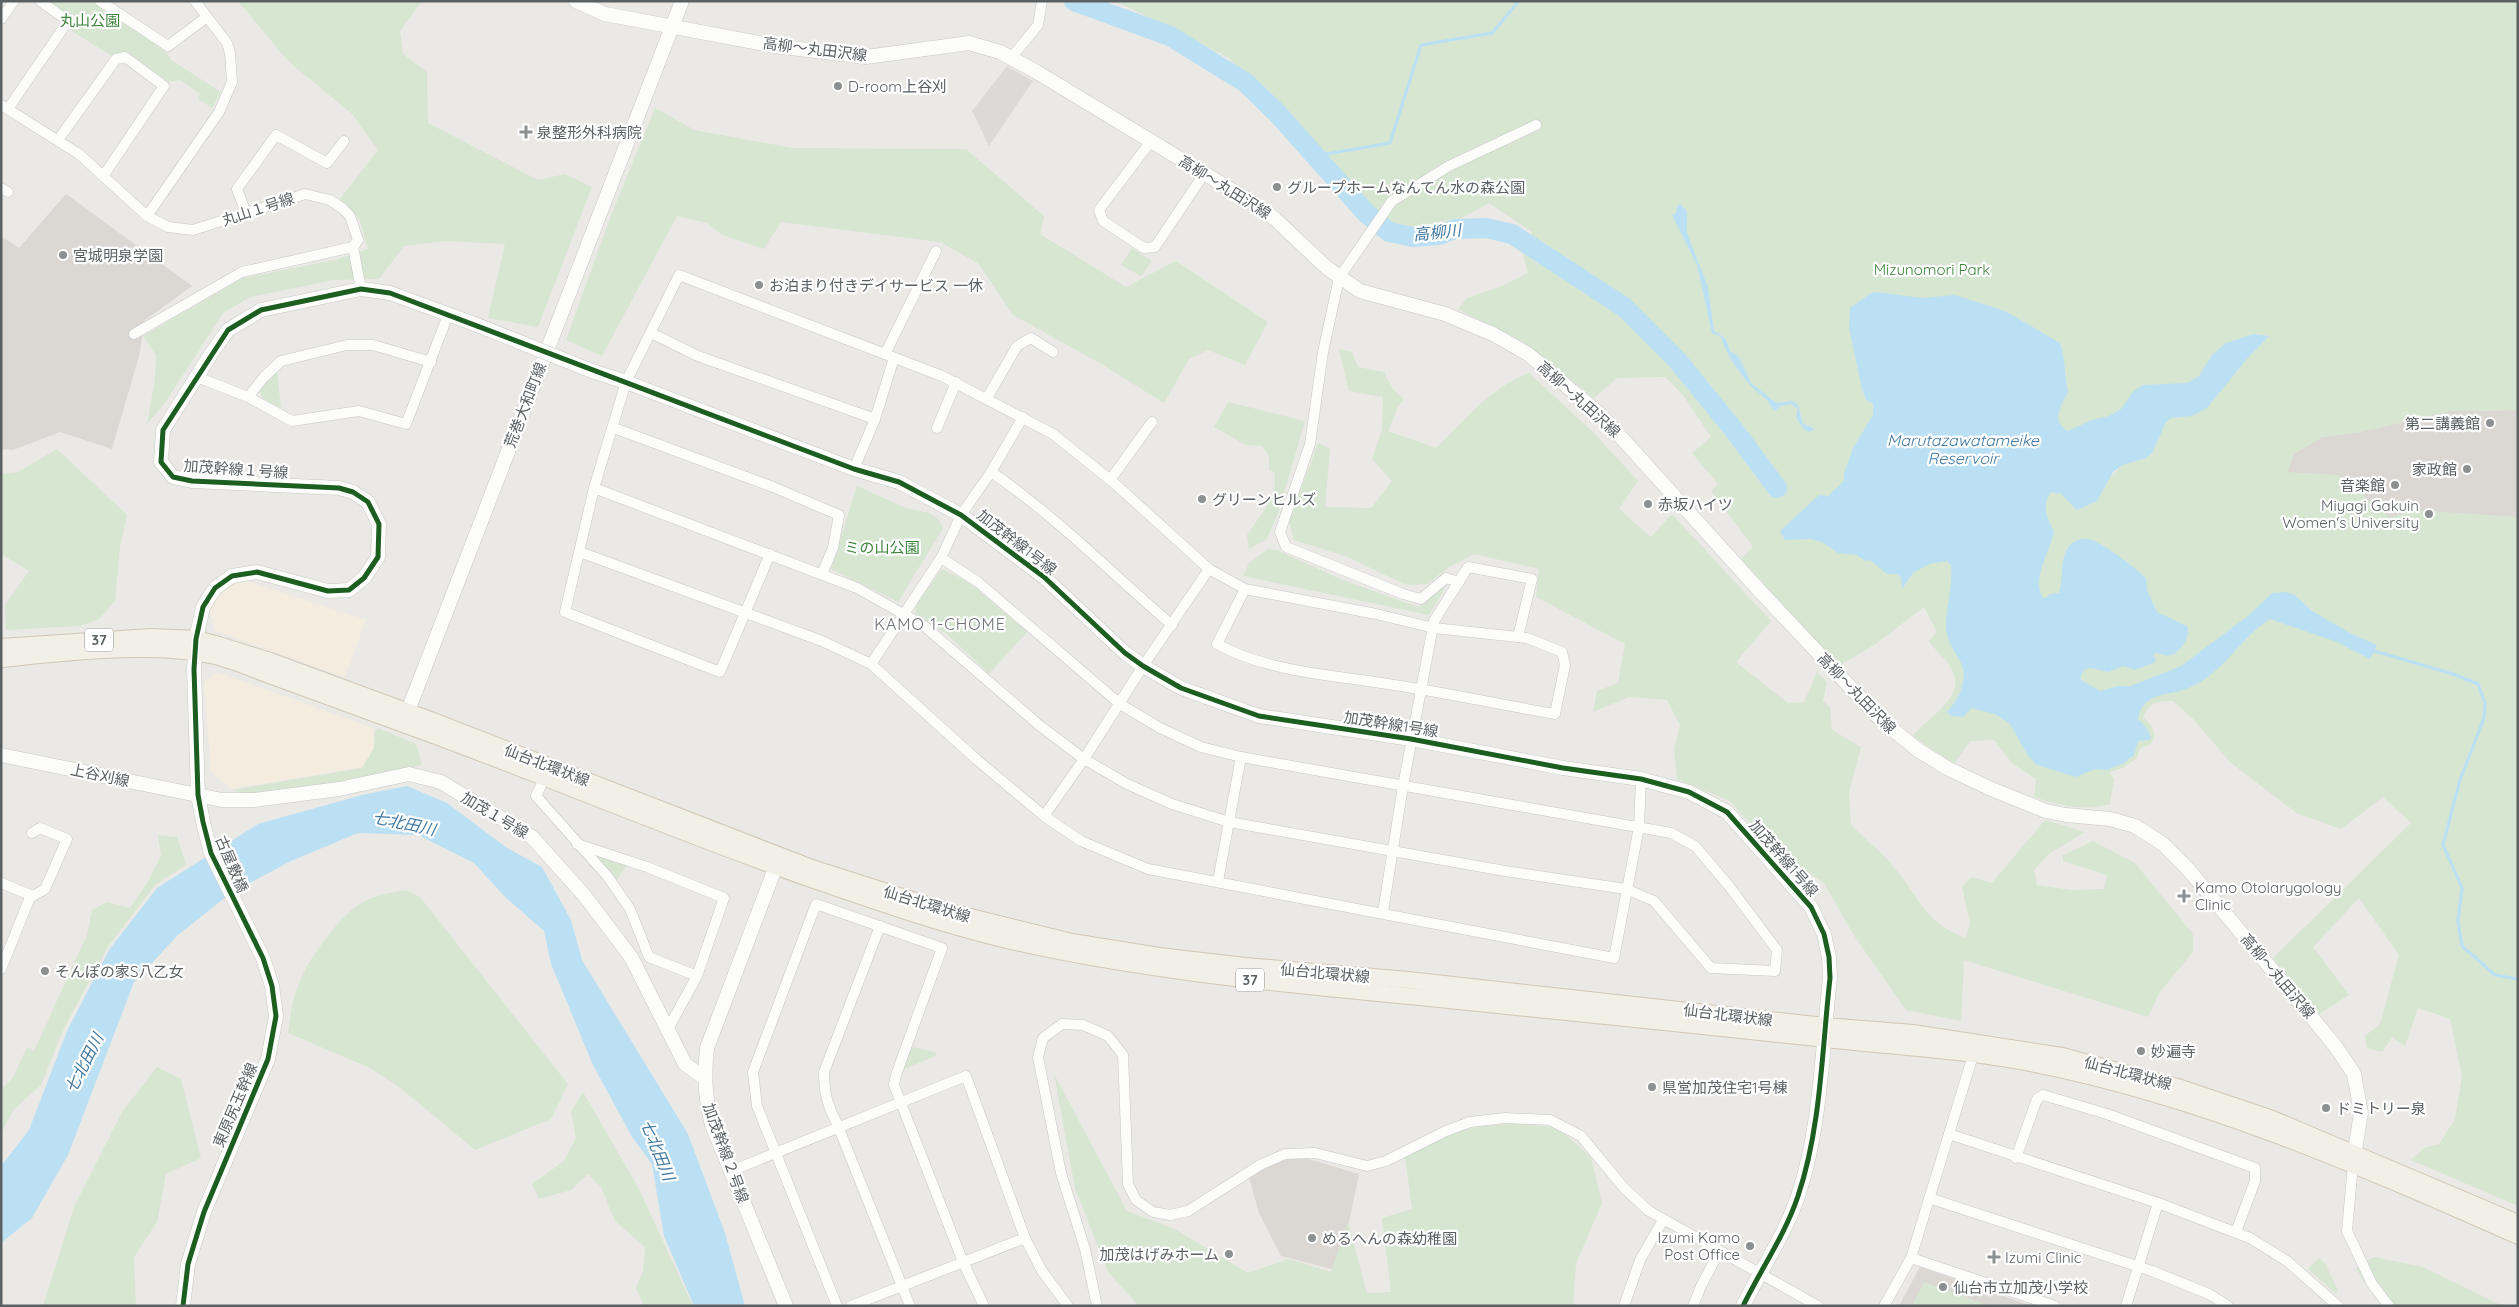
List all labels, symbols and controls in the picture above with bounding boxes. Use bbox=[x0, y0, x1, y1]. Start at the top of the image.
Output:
park label: 丸山公園 bbox=[60, 11, 120, 30]
street label: 高柳～丸田沢線 bbox=[762, 33, 868, 65]
place label: D-room上谷刈 bbox=[848, 77, 947, 96]
marker: D-room上谷刈 bbox=[832, 80, 844, 92]
place label: 泉整形外科病院 bbox=[537, 123, 642, 142]
marker: 泉整形外科病院 bbox=[519, 125, 533, 139]
street label: 高柳～丸田沢線 bbox=[1175, 151, 1275, 223]
place label: グループホームなんてん水の森公園 bbox=[1287, 178, 1525, 197]
marker: グループホームなんてん水の森公園 bbox=[1271, 181, 1283, 193]
street label: 丸山１号線 bbox=[219, 188, 297, 230]
water label: 高柳川 bbox=[1412, 219, 1464, 244]
place label: 宮城明泉学園 bbox=[73, 246, 163, 265]
marker: 宮城明泉学園 bbox=[57, 249, 69, 261]
park label: Mizunomori Park bbox=[1874, 260, 1990, 279]
place label: お泊まり付きデイサービス 一休 bbox=[769, 276, 983, 295]
marker: お泊まり付きデイサービス 一休 bbox=[753, 279, 765, 291]
street label: 高柳～丸田沢線 bbox=[1534, 357, 1624, 441]
street label: 荒巻大和町線 bbox=[500, 360, 550, 450]
place label: 第二講義館 bbox=[2405, 414, 2480, 433]
marker: 第二講義館 bbox=[2484, 417, 2496, 429]
water label: Marutazawatameike Reservoir bbox=[1887, 430, 2040, 468]
street label: 加茂幹線１号線 bbox=[183, 456, 289, 482]
place label: 家政館 bbox=[2412, 460, 2457, 479]
marker: 家政館 bbox=[2461, 463, 2473, 475]
place label: 音楽館 bbox=[2340, 476, 2385, 495]
marker: 音楽館 bbox=[2389, 479, 2401, 491]
place label: グリーンヒルズ bbox=[1212, 490, 1316, 509]
marker: グリーンヒルズ bbox=[1196, 493, 1208, 505]
place label: 赤坂ハイツ bbox=[1658, 495, 1733, 514]
place label: Miyagi Gakuin Women's University bbox=[2282, 496, 2419, 532]
marker: 赤坂ハイツ bbox=[1642, 498, 1654, 510]
street label: 加茂幹線1号線 bbox=[973, 505, 1061, 579]
marker: Miyagi Gakuin Women's University bbox=[2423, 508, 2435, 520]
park label: ミの山公園 bbox=[844, 538, 920, 557]
district label: KAMO 1-CHOME bbox=[874, 614, 1006, 634]
road number: 37 bbox=[85, 628, 113, 652]
street label: 高柳～丸田沢線 bbox=[1814, 649, 1900, 737]
street label: 加茂幹線1号線 bbox=[1342, 707, 1440, 741]
street label: 仙台北環状線 bbox=[502, 740, 592, 790]
street label: 上谷刈線 bbox=[69, 759, 131, 791]
street label: 加茂１号線 bbox=[458, 788, 532, 842]
water label: 七北田川 bbox=[371, 807, 439, 840]
street label: 加茂幹線1号線 bbox=[1745, 816, 1823, 900]
street label: 古屋敷橋 bbox=[212, 833, 252, 895]
place label: Kamo Otolarygology Clinic bbox=[2195, 878, 2342, 914]
street label: 仙台北環状線 bbox=[881, 882, 973, 926]
marker: Kamo Otolarygology Clinic bbox=[2177, 889, 2191, 903]
street label: 高柳～丸田沢線 bbox=[2237, 930, 2319, 1022]
street label: 仙台北環状線 bbox=[1279, 960, 1371, 986]
place label: そんぽの家S八乙女 bbox=[55, 962, 183, 981]
marker: そんぽの家S八乙女 bbox=[39, 965, 51, 977]
road number: 37 bbox=[1236, 968, 1264, 992]
street label: 仙台北環状線 bbox=[1682, 1000, 1774, 1030]
water label: 七北田川 bbox=[61, 1028, 108, 1096]
place label: 妙遍寺 bbox=[2151, 1042, 2196, 1061]
marker: 妙遍寺 bbox=[2135, 1045, 2147, 1057]
street label: 仙台北環状線 bbox=[2082, 1052, 2174, 1094]
street label: 東原尻玉幹線 bbox=[209, 1060, 261, 1150]
place label: 県営加茂住宅1号棟 bbox=[1662, 1078, 1788, 1097]
marker: 県営加茂住宅1号棟 bbox=[1646, 1081, 1658, 1093]
place label: ドミトリー泉 bbox=[2336, 1099, 2426, 1118]
street label: 加茂幹線２号線 bbox=[699, 1100, 753, 1206]
marker: ドミトリー泉 bbox=[2320, 1102, 2332, 1114]
water label: 七北田川 bbox=[637, 1117, 680, 1185]
place label: Izumi Kamo Post Office bbox=[1658, 1228, 1740, 1264]
place label: めるへんの森幼稚園 bbox=[1322, 1229, 1457, 1248]
marker: めるへんの森幼稚園 bbox=[1306, 1232, 1318, 1244]
marker: Izumi Kamo Post Office bbox=[1744, 1240, 1756, 1252]
place label: 加茂はげみホーム bbox=[1099, 1245, 1219, 1264]
marker: 加茂はげみホーム bbox=[1223, 1248, 1235, 1260]
place label: Izumi Clinic bbox=[2005, 1248, 2082, 1267]
marker: Izumi Clinic bbox=[1987, 1250, 2001, 1264]
place label: 仙台市立加茂小学校 bbox=[1953, 1278, 2088, 1297]
marker: 仙台市立加茂小学校 bbox=[1937, 1281, 1949, 1293]

